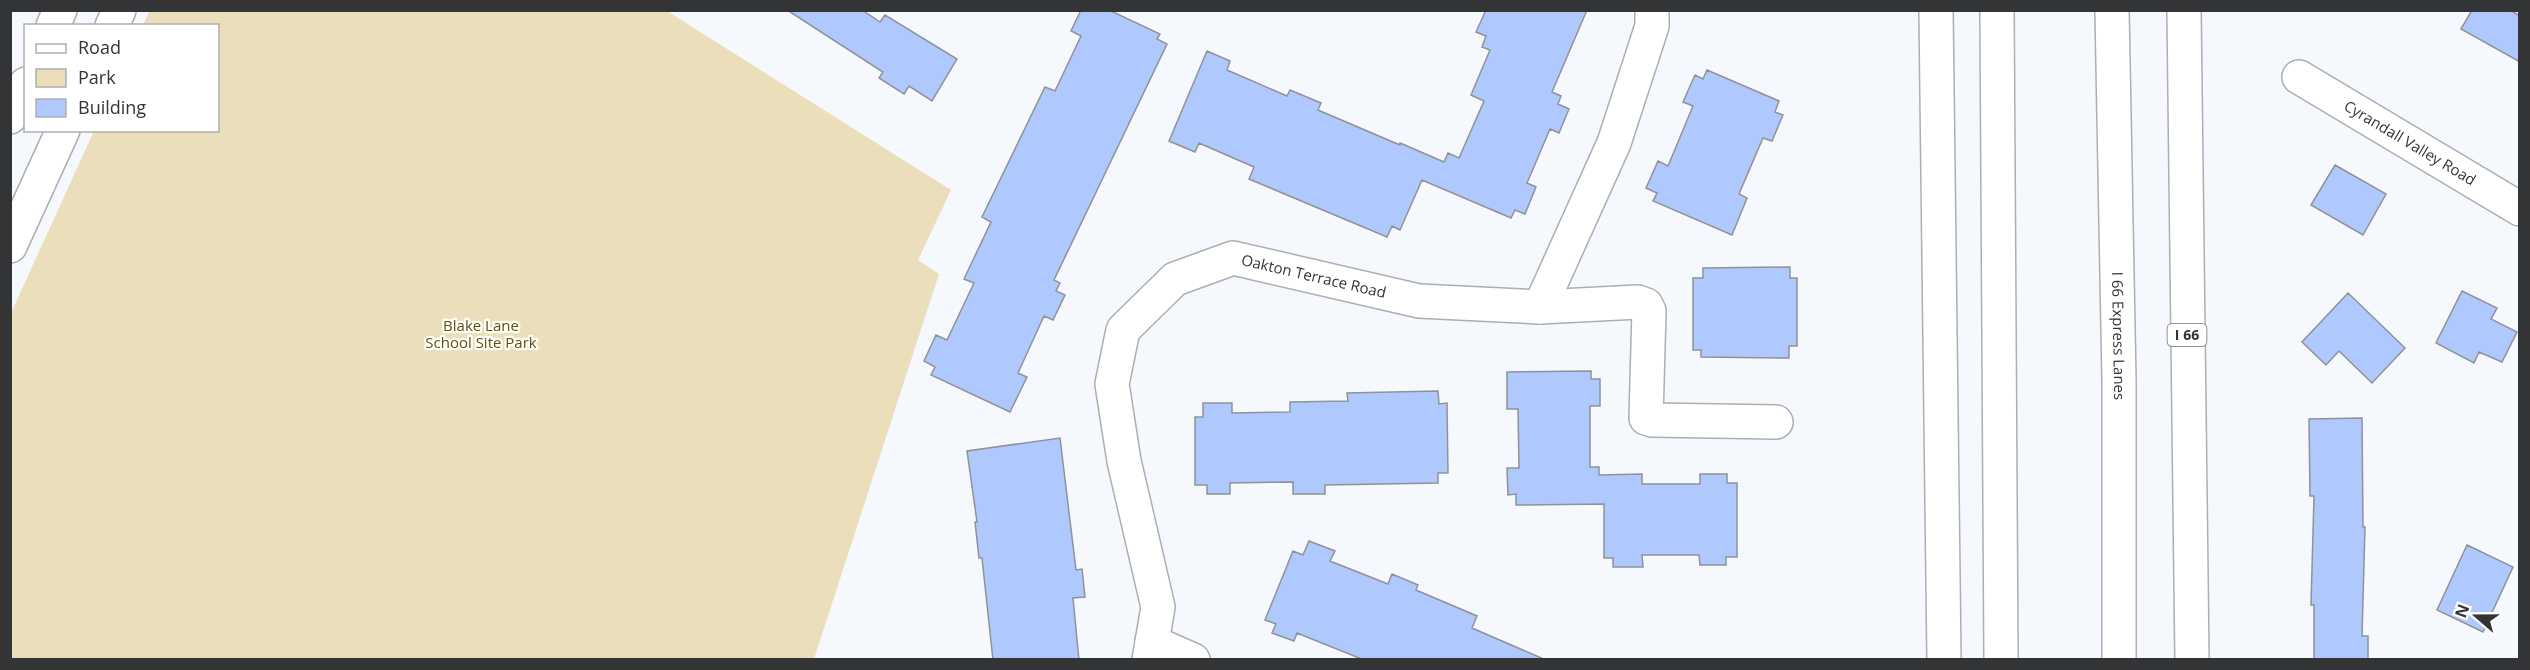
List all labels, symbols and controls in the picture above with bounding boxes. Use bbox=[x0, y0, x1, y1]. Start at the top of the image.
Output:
legend bbox=[24, 24, 219, 132]
text: Road bbox=[78, 35, 121, 59]
text: Park bbox=[78, 65, 116, 89]
text: Building bbox=[78, 95, 146, 119]
street label: Cyrandall Valley Road bbox=[2341, 95, 2480, 189]
street label: Oakton Terrace Road bbox=[1239, 249, 1388, 302]
street label: I 66 Express Lanes bbox=[2108, 272, 2130, 400]
park label: Blake Lane School Site Park bbox=[425, 315, 537, 352]
road number: I 66 bbox=[2168, 324, 2206, 346]
north arrow bbox=[2446, 586, 2506, 646]
text: N bbox=[2449, 601, 2474, 621]

